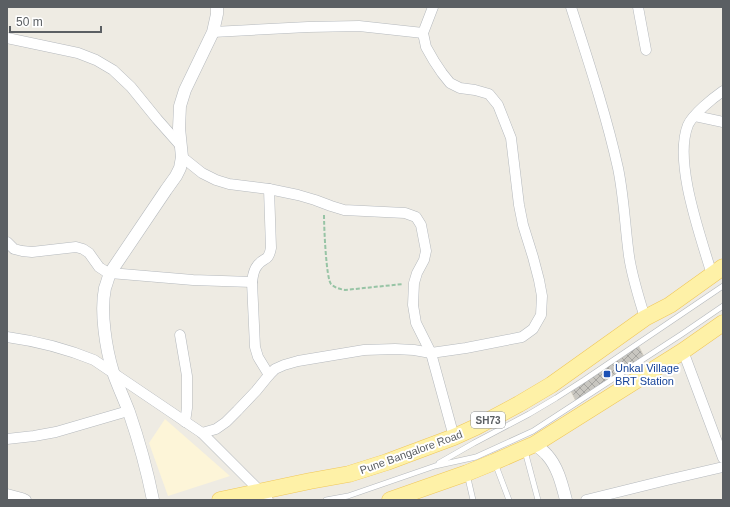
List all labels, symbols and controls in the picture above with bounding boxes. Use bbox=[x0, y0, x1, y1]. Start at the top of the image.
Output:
scale bar bbox=[10, 8, 101, 34]
text: 50 m bbox=[16, 15, 43, 29]
place label: Unkal Village BRT Station bbox=[615, 362, 679, 387]
marker: Unkal Village BRT Station bbox=[602, 369, 612, 379]
road number: SH73 bbox=[471, 412, 505, 428]
street label: Pune Bangalore Road bbox=[358, 428, 464, 476]

